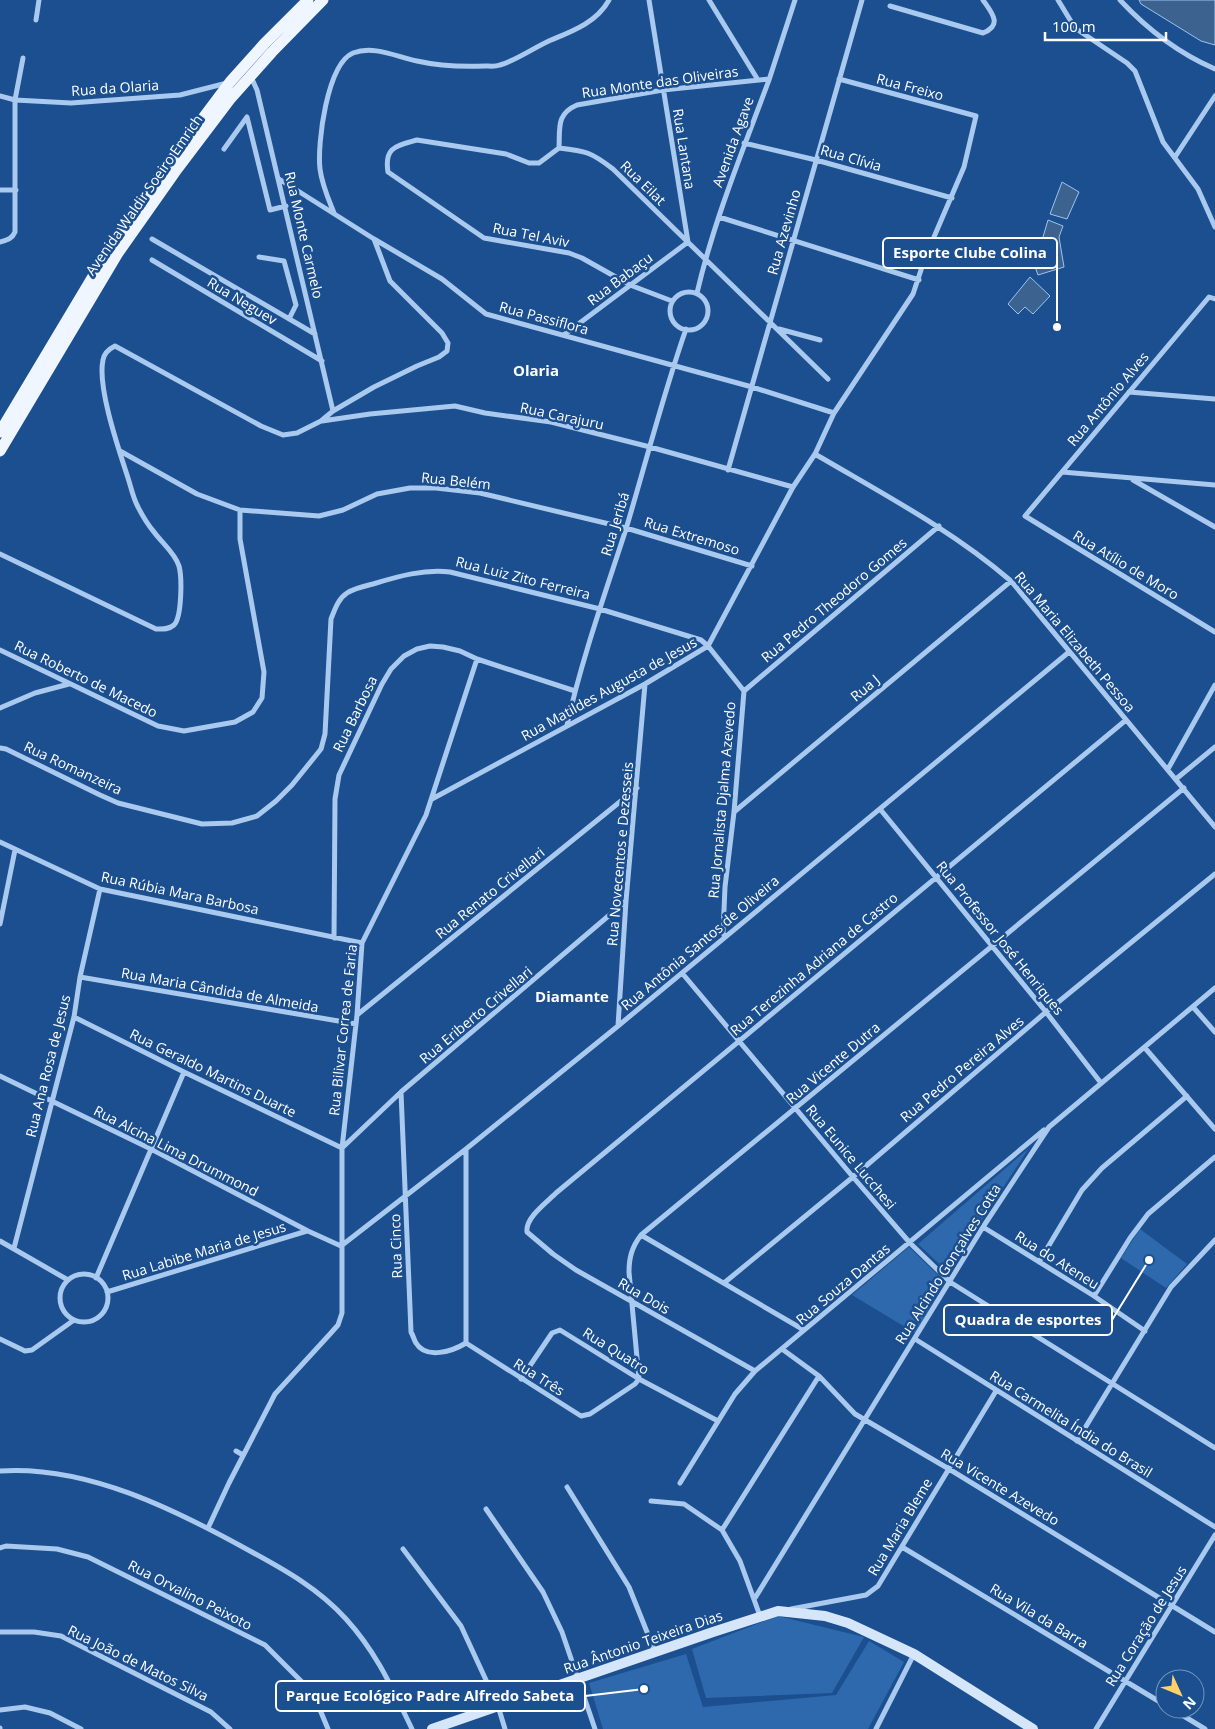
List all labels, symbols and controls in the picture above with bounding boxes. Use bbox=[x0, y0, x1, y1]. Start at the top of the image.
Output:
scale bar bbox=[1045, 10, 1166, 42]
text: 100 m bbox=[1052, 16, 1096, 36]
street label: Rua Monte das Oliveiras bbox=[580, 61, 740, 102]
street label: Rua Freixo bbox=[874, 68, 946, 105]
street label: Rua da Olaria bbox=[70, 75, 159, 100]
street label: Avenida Agave bbox=[707, 94, 758, 190]
street label: Rua Lantana bbox=[669, 107, 700, 191]
street label: Avenida Waldir Soeiro Emrich bbox=[81, 111, 206, 279]
street label: Rua Clívia bbox=[818, 140, 884, 175]
street label: Rua Eilat bbox=[617, 156, 670, 209]
street label: Rua Monte Carmelo bbox=[281, 170, 328, 300]
street label: Rua Azevinho bbox=[762, 187, 805, 277]
street label: Rua Tel Aviv bbox=[491, 218, 571, 251]
callout: Esporte Clube Colina bbox=[883, 238, 1057, 268]
text: Esporte Clube Colina bbox=[893, 242, 1047, 262]
street label: Rua Babaçu bbox=[583, 248, 656, 309]
street label: Rua Neguev bbox=[204, 272, 281, 329]
street label: Rua Passiflora bbox=[497, 296, 591, 339]
street label: Rua Antônio Alves bbox=[1063, 347, 1153, 450]
district label: Olaria bbox=[513, 360, 559, 380]
street label: Rua Carajuru bbox=[518, 397, 606, 434]
street label: Rua Belém bbox=[420, 467, 492, 494]
street label: Rua Jeribá bbox=[596, 490, 633, 558]
street label: Rua Extremoso bbox=[642, 512, 742, 559]
street label: Rua Atílio de Moro bbox=[1070, 525, 1183, 604]
street label: Rua Pedro Theodoro Gomes bbox=[757, 533, 911, 666]
street label: Rua Luiz Zito Ferreira bbox=[454, 552, 593, 603]
street label: Rua Maria Elizabeth Pessoa bbox=[1011, 567, 1140, 716]
street label: Rua Matildes Augusta de Jesus bbox=[518, 632, 700, 745]
street label: Rua Roberto de Macedo bbox=[12, 636, 161, 721]
street label: Rua J bbox=[846, 670, 883, 705]
street label: Rua Barbosa bbox=[328, 672, 381, 755]
street label: Rua Jornalista Djalma Azevedo bbox=[703, 701, 740, 899]
street label: Rua Romanzeira bbox=[21, 736, 125, 799]
street label: Rua Novecentos e Dezesseis bbox=[602, 761, 637, 947]
street label: Rua Renato Crivellari bbox=[431, 843, 548, 943]
street label: Rua Professor José Henriques bbox=[932, 857, 1069, 1019]
street label: Rua Rúbia Mara Barbosa bbox=[99, 866, 261, 919]
street label: Rua Antônia Santos de Oliveira bbox=[617, 871, 783, 1014]
street label: Rua Terezinha Adriana de Castro bbox=[726, 888, 902, 1039]
street label: Rua Bilivar Correa de Faria bbox=[324, 943, 361, 1117]
street label: Rua Eriberto Crivellari bbox=[415, 962, 536, 1068]
street label: Rua Maria Cândida de Almeida bbox=[120, 963, 320, 1016]
district label: Diamante bbox=[535, 986, 609, 1006]
street label: Rua Ana Rosa de Jesus bbox=[21, 992, 75, 1139]
street label: Rua Pedro Pereira Alves bbox=[896, 1011, 1028, 1126]
street label: Rua Vicente Dutra bbox=[782, 1018, 884, 1108]
street label: Rua Geraldo Martins Duarte bbox=[127, 1024, 300, 1121]
street label: Rua Eunice Lucchesi bbox=[802, 1100, 901, 1213]
street label: Rua Alcina Lima Drummond bbox=[91, 1101, 262, 1200]
street label: Rua Alcindo Gonçalves Cotta bbox=[890, 1180, 1005, 1348]
street label: Rua Cinco bbox=[385, 1213, 406, 1279]
street label: Rua Labibe Maria de Jesus bbox=[120, 1216, 288, 1285]
street label: Rua do Ateneu bbox=[1012, 1226, 1103, 1293]
street label: Rua Souza Dantas bbox=[792, 1238, 894, 1329]
street label: Rua Dois bbox=[615, 1273, 674, 1318]
callout: Quadra de esportes bbox=[944, 1305, 1112, 1335]
text: Quadra de esportes bbox=[954, 1309, 1102, 1329]
street label: Rua Quatro bbox=[579, 1323, 653, 1379]
street label: Rua Três bbox=[510, 1354, 569, 1400]
street label: Rua Carmelita Índia do Brasil bbox=[986, 1366, 1156, 1481]
street label: Rua Vicente Azevedo bbox=[937, 1444, 1063, 1530]
street label: Rua Maria Bleme bbox=[863, 1474, 936, 1579]
street label: Rua Orvalino Peixoto bbox=[125, 1555, 255, 1634]
street label: Rua Coração de Jesus bbox=[1101, 1561, 1191, 1690]
street label: Rua Vila da Barra bbox=[987, 1579, 1092, 1652]
street label: Rua Ântonio Teixeira Dias bbox=[561, 1605, 725, 1678]
street label: Rua João de Matos Silva bbox=[65, 1620, 212, 1705]
north arrow bbox=[1155, 1669, 1205, 1719]
callout: Parque Ecológico Padre Alfredo Sabeta bbox=[276, 1681, 585, 1711]
text: Parque Ecológico Padre Alfredo Sabeta bbox=[286, 1685, 574, 1705]
text: N bbox=[1179, 1693, 1201, 1714]

